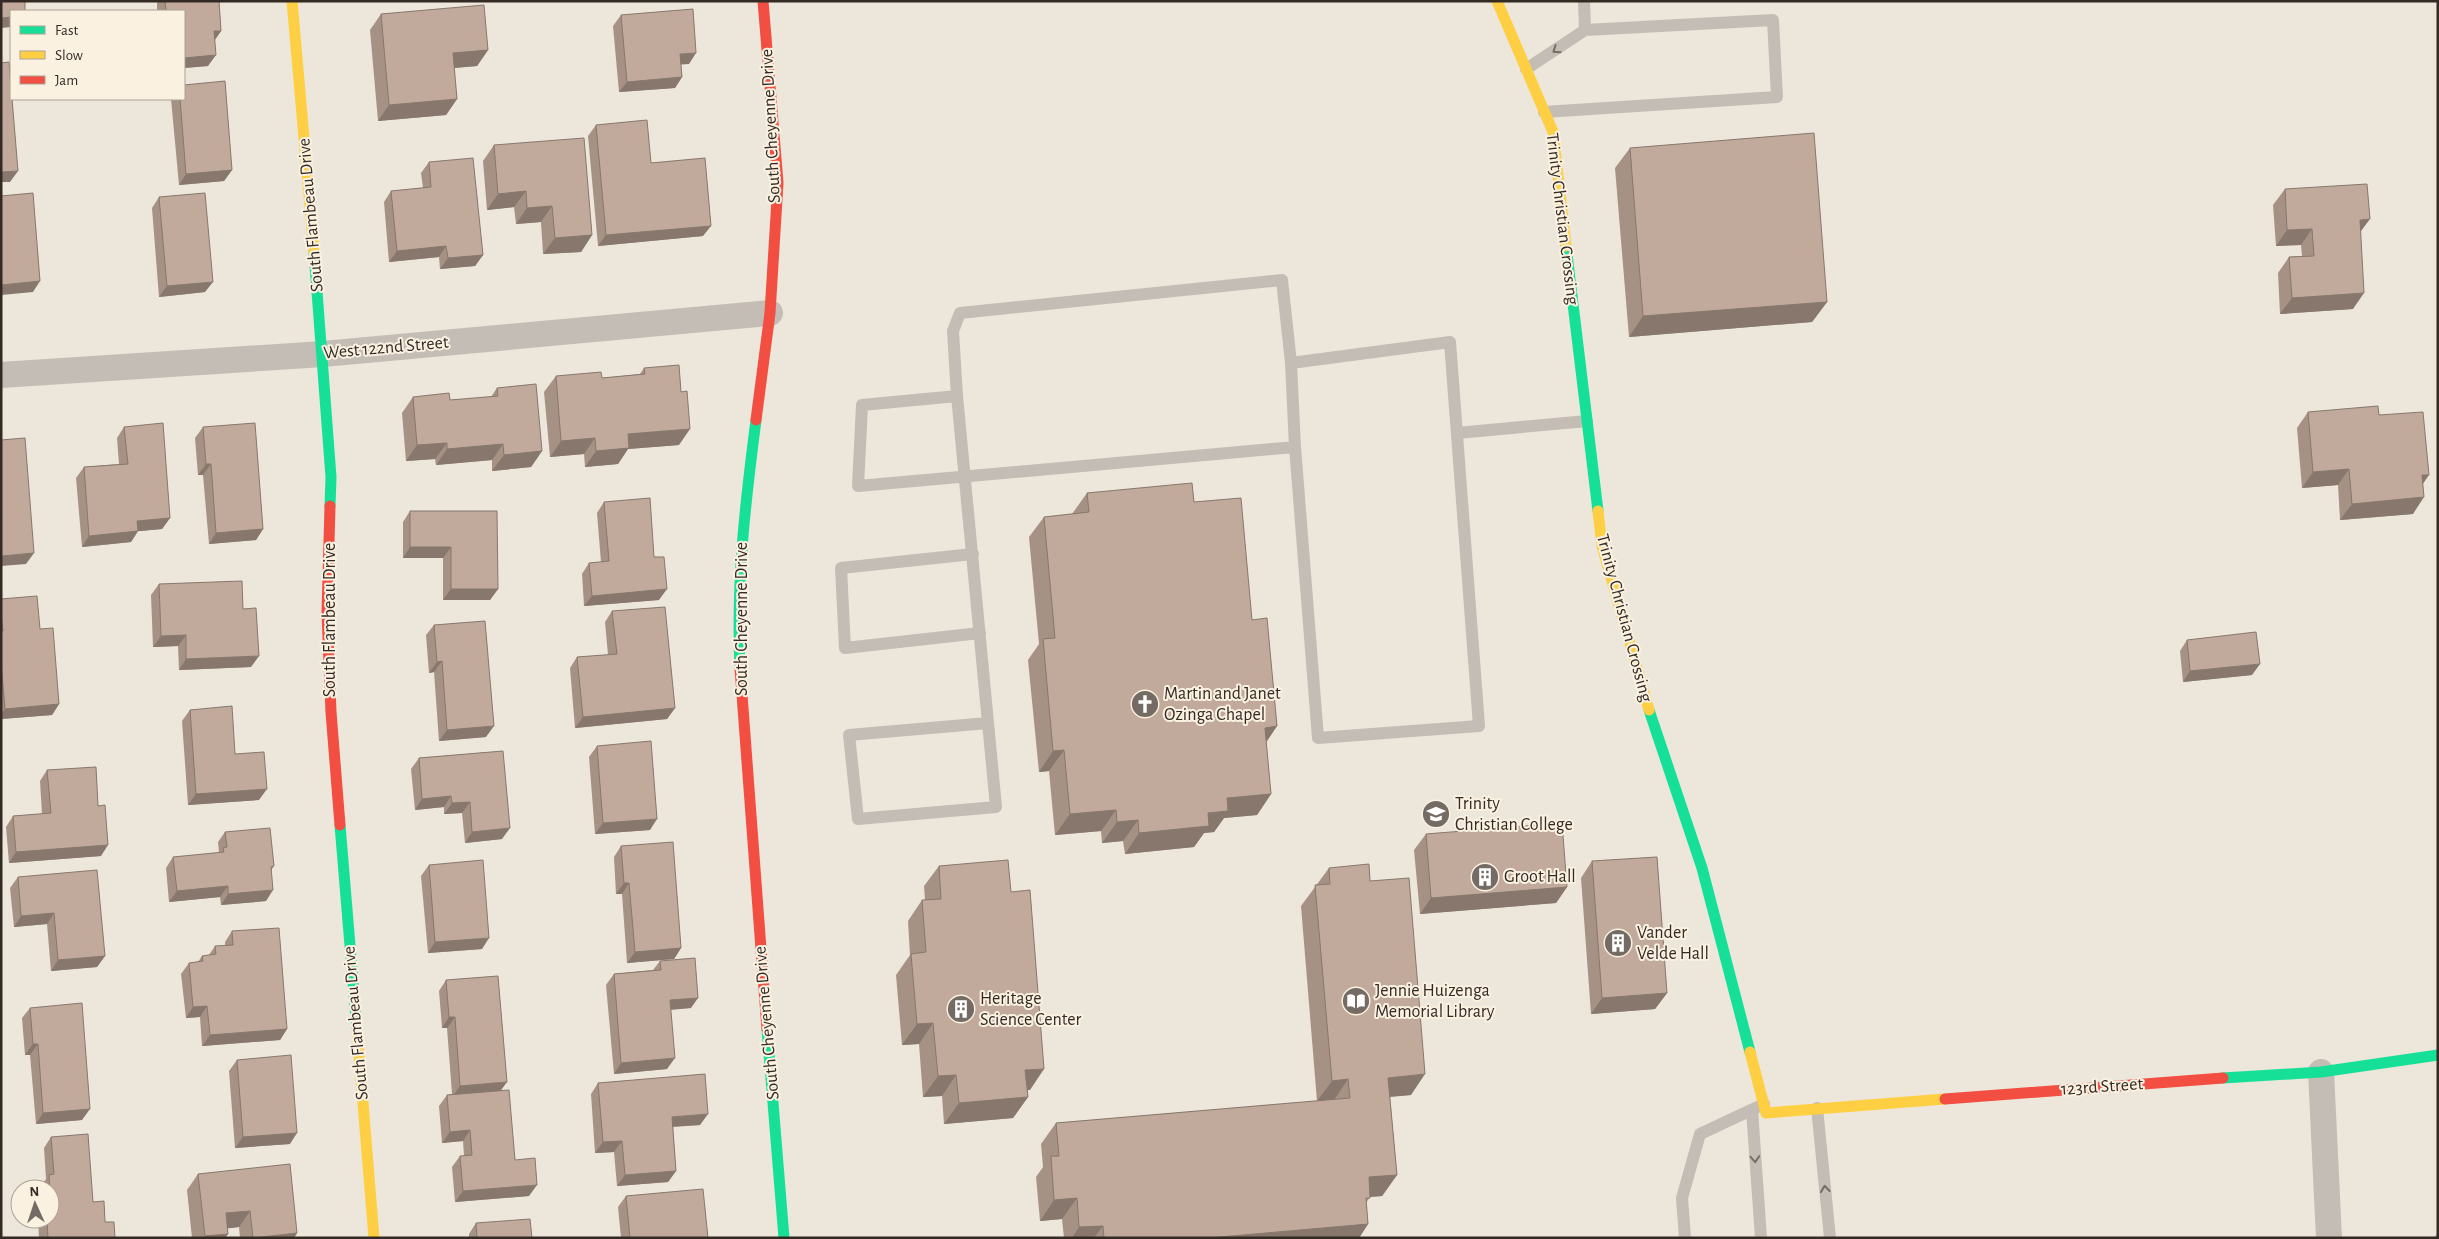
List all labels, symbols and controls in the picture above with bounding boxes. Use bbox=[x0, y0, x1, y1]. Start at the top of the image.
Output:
legend bbox=[10, 10, 185, 100]
text: Fast bbox=[55, 23, 79, 38]
one-way arrow bbox=[1552, 44, 1562, 53]
text: Slow bbox=[55, 48, 83, 63]
street label: South Cheyenne Drive bbox=[758, 49, 784, 203]
text: Jam bbox=[55, 73, 78, 88]
street label: Trinity Christian Crossing bbox=[1543, 132, 1582, 306]
street label: South Flambeau Drive bbox=[295, 137, 327, 293]
street label: West 122nd Street bbox=[323, 334, 450, 362]
street label: Trinity Christian Crossing bbox=[1593, 532, 1655, 704]
street label: South Cheyenne Drive bbox=[733, 542, 751, 696]
street label: South Flambeau Drive bbox=[321, 543, 339, 697]
place label: Martin and Janet Ozinga Chapel bbox=[1164, 685, 1281, 724]
church icon: Martin and Janet Ozinga Chapel bbox=[1130, 689, 1160, 719]
place label: Trinity Christian College bbox=[1455, 795, 1573, 834]
school or university icon: Trinity Christian College bbox=[1421, 799, 1451, 829]
building icon: Groot Hall bbox=[1470, 862, 1500, 892]
place label: Groot Hall bbox=[1504, 868, 1576, 886]
place label: Vander Velde Hall bbox=[1637, 924, 1709, 963]
building icon: Vander Velde Hall bbox=[1603, 928, 1633, 958]
street label: South Flambeau Drive bbox=[340, 945, 372, 1101]
street label: South Cheyenne Drive bbox=[751, 945, 783, 1101]
place label: Jennie Huizenga Memorial Library bbox=[1375, 982, 1495, 1021]
library icon: Jennie Huizenga Memorial Library bbox=[1341, 986, 1371, 1016]
place label: Heritage Science Center bbox=[980, 990, 1082, 1029]
building icon: Heritage Science Center bbox=[946, 994, 976, 1024]
street label: 123rd Street bbox=[2060, 1075, 2144, 1099]
one-way arrow bbox=[1750, 1155, 1761, 1163]
north arrow bbox=[10, 1179, 60, 1229]
text: N bbox=[29, 1185, 40, 1199]
one-way arrow bbox=[1820, 1185, 1831, 1193]

